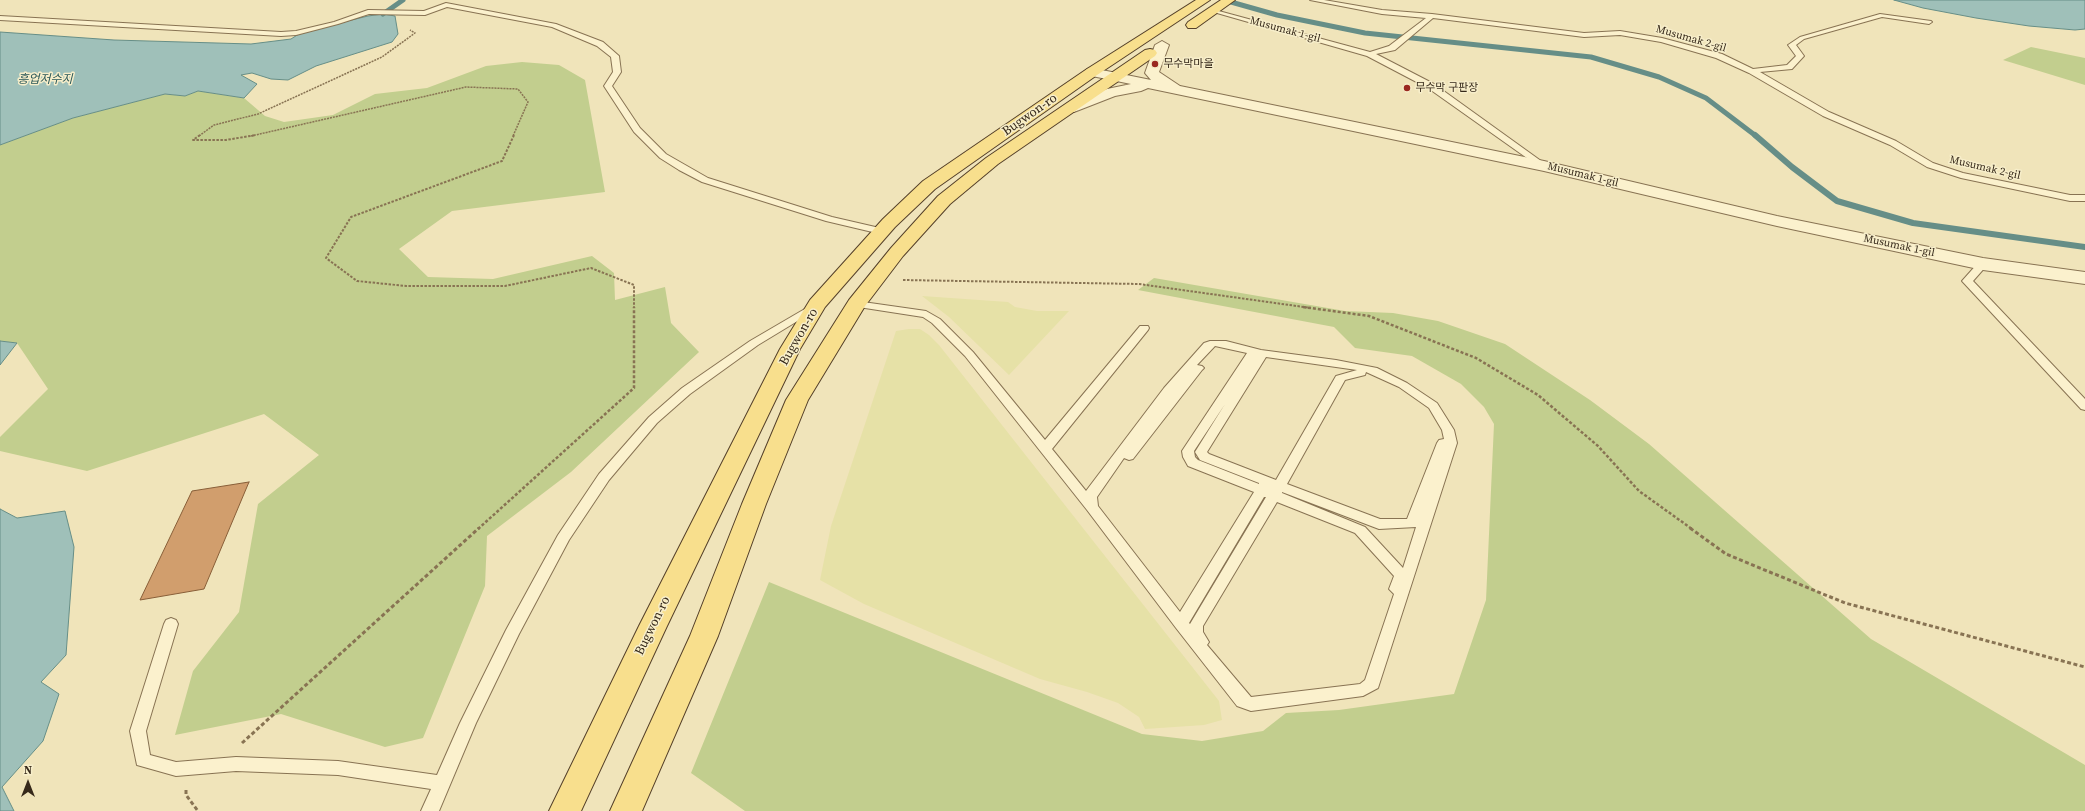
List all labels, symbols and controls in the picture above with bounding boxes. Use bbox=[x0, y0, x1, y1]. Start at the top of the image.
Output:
street label: Musumak 1-gil bbox=[1248, 14, 1322, 46]
street label: Musumak 2-gil bbox=[1654, 23, 1728, 55]
place label: 무수막마을 bbox=[1163, 57, 1214, 71]
marker: 무수막마을 bbox=[1150, 59, 1160, 69]
water label: 흥업저수지 bbox=[17, 73, 73, 87]
place label: 무수막 구판장 bbox=[1415, 81, 1478, 95]
marker: 무수막 구판장 bbox=[1402, 83, 1412, 93]
street label: Bugwon-ro bbox=[1000, 90, 1060, 140]
street label: Musumak 2-gil bbox=[1948, 153, 2022, 183]
street label: Musumak 1-gil bbox=[1546, 160, 1620, 190]
street label: Musumak 1-gil bbox=[1862, 232, 1936, 260]
street label: Bugwon-ro bbox=[776, 306, 822, 368]
street label: Bugwon-ro bbox=[632, 594, 674, 658]
north arrow bbox=[8, 763, 48, 803]
text: N bbox=[24, 763, 32, 778]

